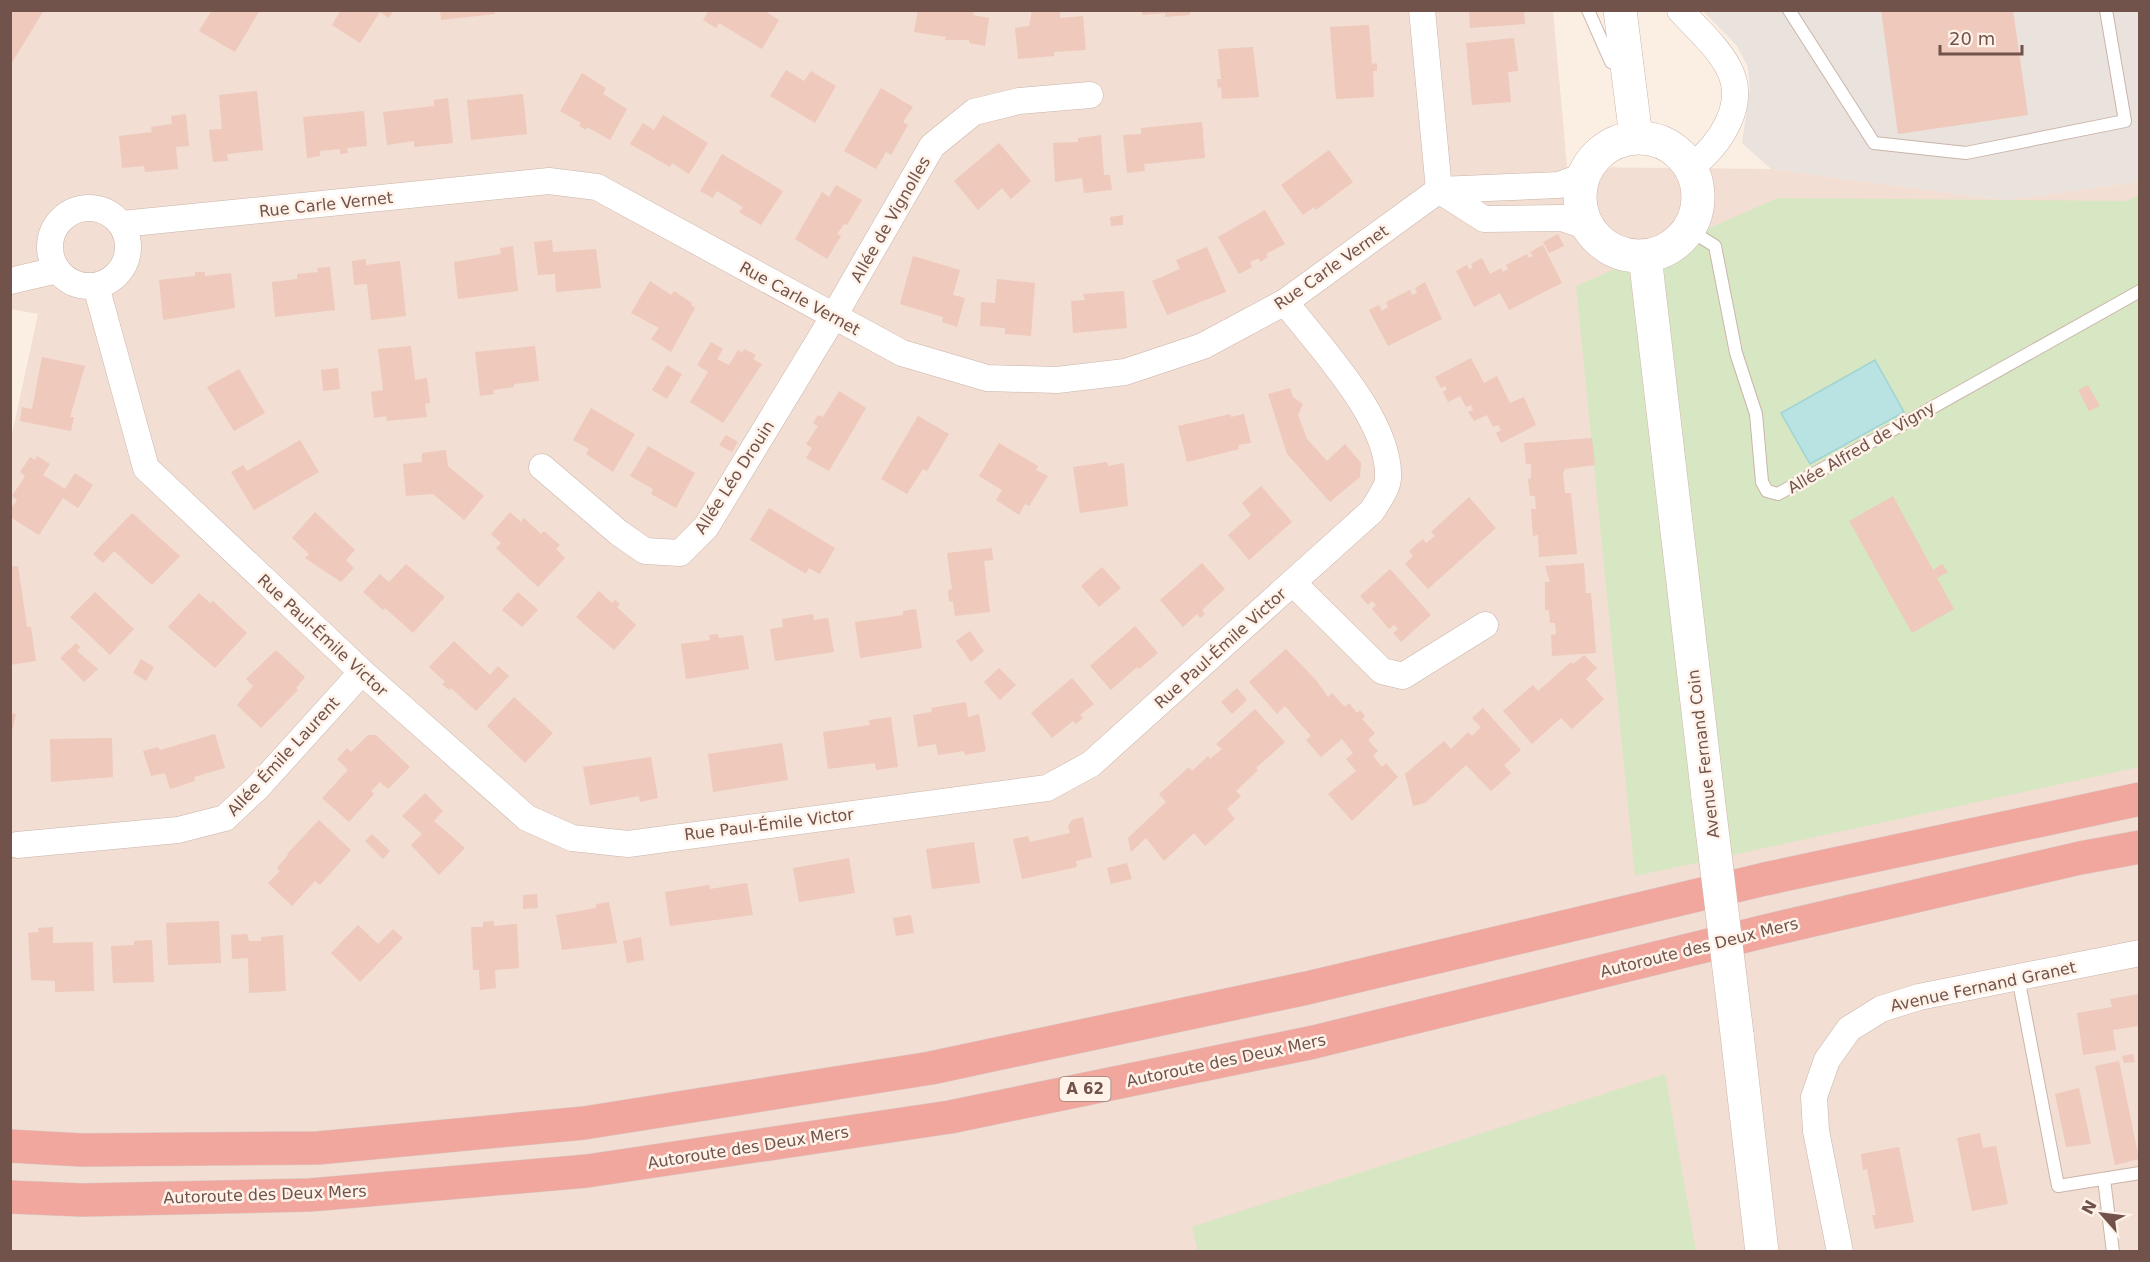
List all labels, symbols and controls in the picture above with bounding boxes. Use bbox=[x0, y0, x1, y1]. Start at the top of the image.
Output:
scale bar bbox=[1940, 18, 2022, 56]
text: 20 m bbox=[1949, 28, 1995, 49]
street label: Allée de Vignolles bbox=[847, 153, 934, 285]
street label: Rue Carle Vernet bbox=[258, 188, 394, 221]
street label: Rue Carle Vernet bbox=[1271, 221, 1392, 314]
street label: Rue Carle Vernet bbox=[736, 258, 863, 339]
street label: Allée Alfred de Vigny bbox=[1784, 397, 1938, 497]
street label: Allée Léo Drouin bbox=[691, 417, 778, 537]
street label: Rue Paul-Émile Victor bbox=[254, 570, 392, 701]
street label: Rue Paul-Émile Victor bbox=[1151, 584, 1290, 712]
street label: Avenue Fernand Coin bbox=[1684, 668, 1723, 839]
street label: Allée Émile Laurent bbox=[223, 693, 343, 820]
street label: Rue Paul-Émile Victor bbox=[683, 805, 855, 844]
street label: Autoroute des Deux Mers bbox=[1598, 914, 1800, 981]
street label: Avenue Fernand Granet bbox=[1889, 958, 2078, 1015]
street label: Autoroute des Deux Mers bbox=[1125, 1030, 1328, 1091]
road number: A 62 bbox=[1060, 1077, 1110, 1101]
street label: Autoroute des Deux Mers bbox=[646, 1122, 850, 1173]
street label: Autoroute des Deux Mers bbox=[163, 1181, 367, 1208]
north arrow bbox=[2072, 1184, 2132, 1244]
text: N bbox=[2078, 1197, 2101, 1218]

